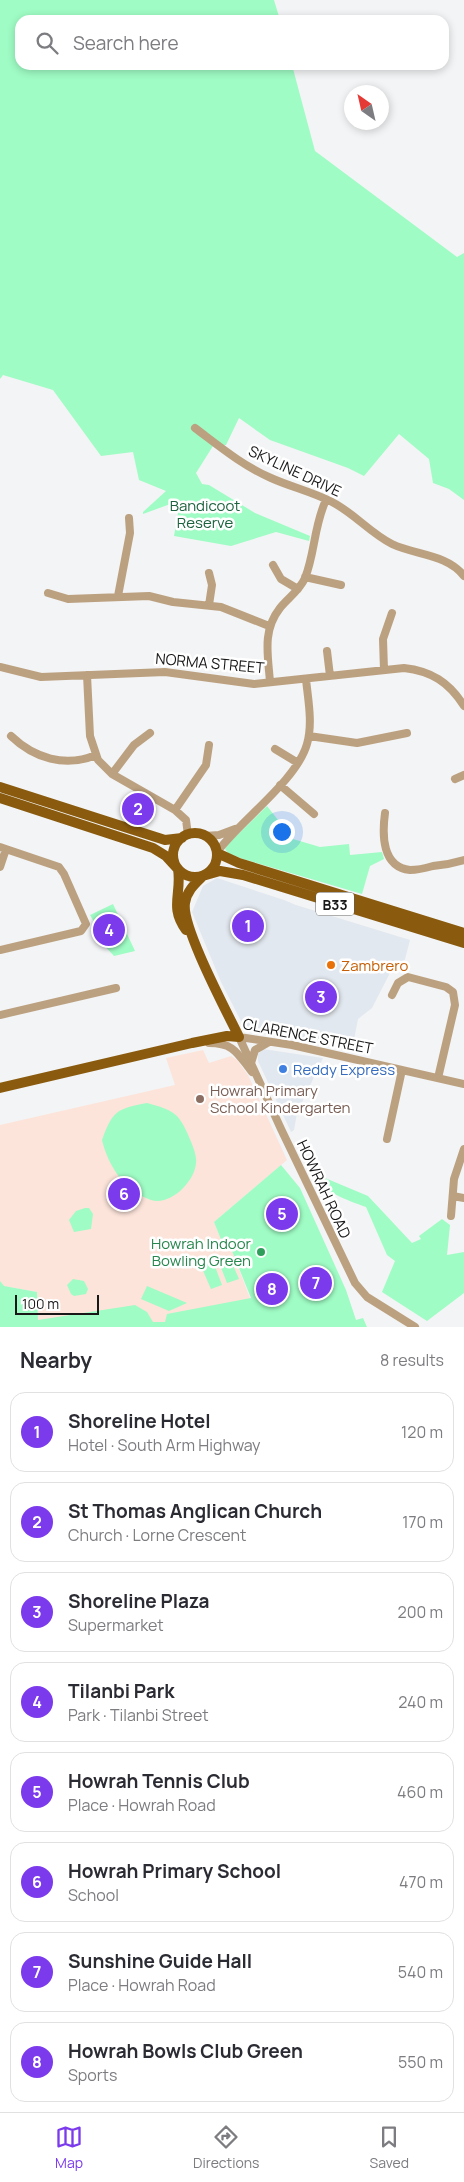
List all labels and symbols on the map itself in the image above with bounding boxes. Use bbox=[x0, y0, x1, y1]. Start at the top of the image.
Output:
north arrow bbox=[344, 85, 389, 130]
street label: SKYLINE DRIVE bbox=[245, 440, 345, 502]
park label: Bandicoot Reserve bbox=[170, 495, 240, 533]
street label: NORMA STREET bbox=[155, 648, 265, 678]
pin: 2 bbox=[122, 790, 154, 828]
your location bbox=[269, 819, 295, 845]
road number: B33 bbox=[316, 892, 354, 916]
pin: 1 bbox=[232, 907, 264, 945]
pin: 4 bbox=[93, 911, 125, 949]
place label: Zambrero bbox=[341, 955, 408, 976]
marker: Zambrero bbox=[325, 959, 337, 971]
pin: 3 bbox=[305, 978, 337, 1016]
street label: CLARENCE STREET bbox=[241, 1013, 375, 1059]
place label: Reddy Express bbox=[293, 1059, 395, 1080]
marker: Reddy Express bbox=[277, 1063, 289, 1075]
place label: Howrah Primary School Kindergarten bbox=[210, 1080, 351, 1118]
marker: Howrah Primary School Kindergarten bbox=[194, 1093, 206, 1105]
street label: HOWRAH ROAD bbox=[292, 1136, 356, 1242]
pin: 6 bbox=[108, 1175, 140, 1213]
pin: 5 bbox=[266, 1195, 298, 1233]
place label: Howrah Indoor Bowling Green bbox=[151, 1233, 252, 1271]
marker: Howrah Indoor Bowling Green bbox=[255, 1246, 267, 1258]
pin: 7 bbox=[300, 1264, 332, 1302]
pin: 8 bbox=[256, 1270, 288, 1308]
scale bar bbox=[15, 1292, 99, 1315]

